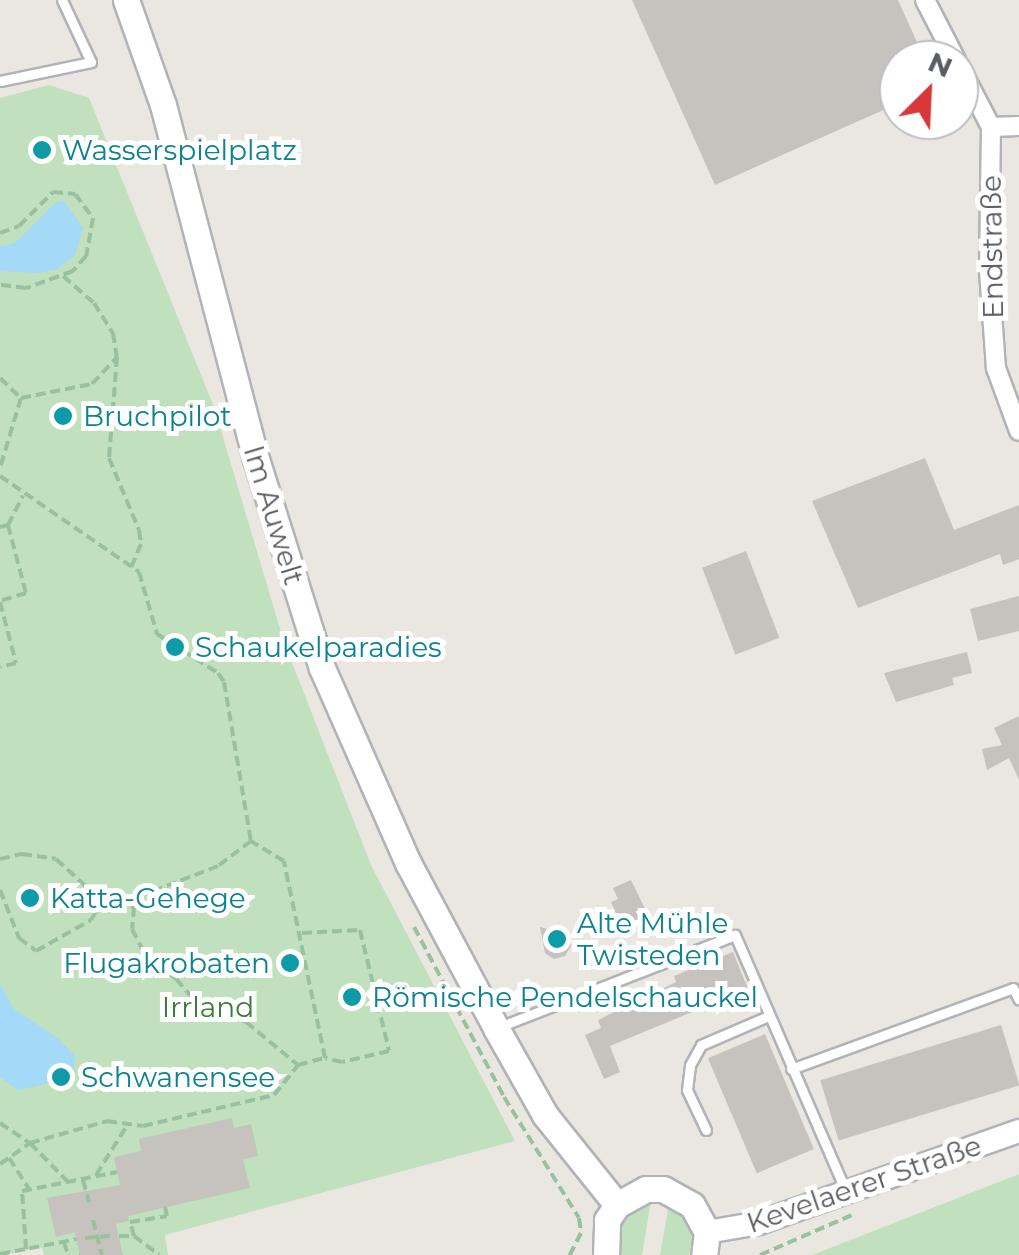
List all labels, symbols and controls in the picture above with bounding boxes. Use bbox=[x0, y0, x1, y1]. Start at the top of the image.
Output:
north arrow bbox=[879, 40, 979, 140]
text: N bbox=[923, 44, 958, 85]
place label: Wasserspielplatz bbox=[62, 133, 297, 167]
marker: Wasserspielplatz bbox=[31, 139, 53, 161]
street label: Endstraße bbox=[974, 175, 1010, 319]
place label: Bruchpilot bbox=[83, 399, 232, 433]
marker: Bruchpilot bbox=[52, 405, 74, 427]
street label: Im Auwelt bbox=[237, 441, 311, 589]
place label: Schaukelparadies bbox=[195, 630, 442, 664]
marker: Schaukelparadies bbox=[164, 636, 186, 658]
place label: Katta-Gehege bbox=[50, 881, 246, 915]
marker: Katta-Gehege bbox=[19, 887, 41, 909]
place label: Alte Mühle Twisteden bbox=[577, 906, 728, 972]
marker: Alte Mühle Twisteden bbox=[546, 928, 568, 950]
place label: Flugakrobaten bbox=[63, 946, 270, 980]
marker: Flugakrobaten bbox=[279, 952, 301, 974]
place label: Römische Pendelschauckel bbox=[372, 980, 758, 1014]
marker: Römische Pendelschauckel bbox=[341, 986, 363, 1008]
park label: Irrland bbox=[162, 990, 254, 1024]
place label: Schwanensee bbox=[81, 1060, 275, 1094]
marker: Schwanensee bbox=[50, 1066, 72, 1088]
street label: Kevelaerer Straße bbox=[742, 1128, 986, 1240]

